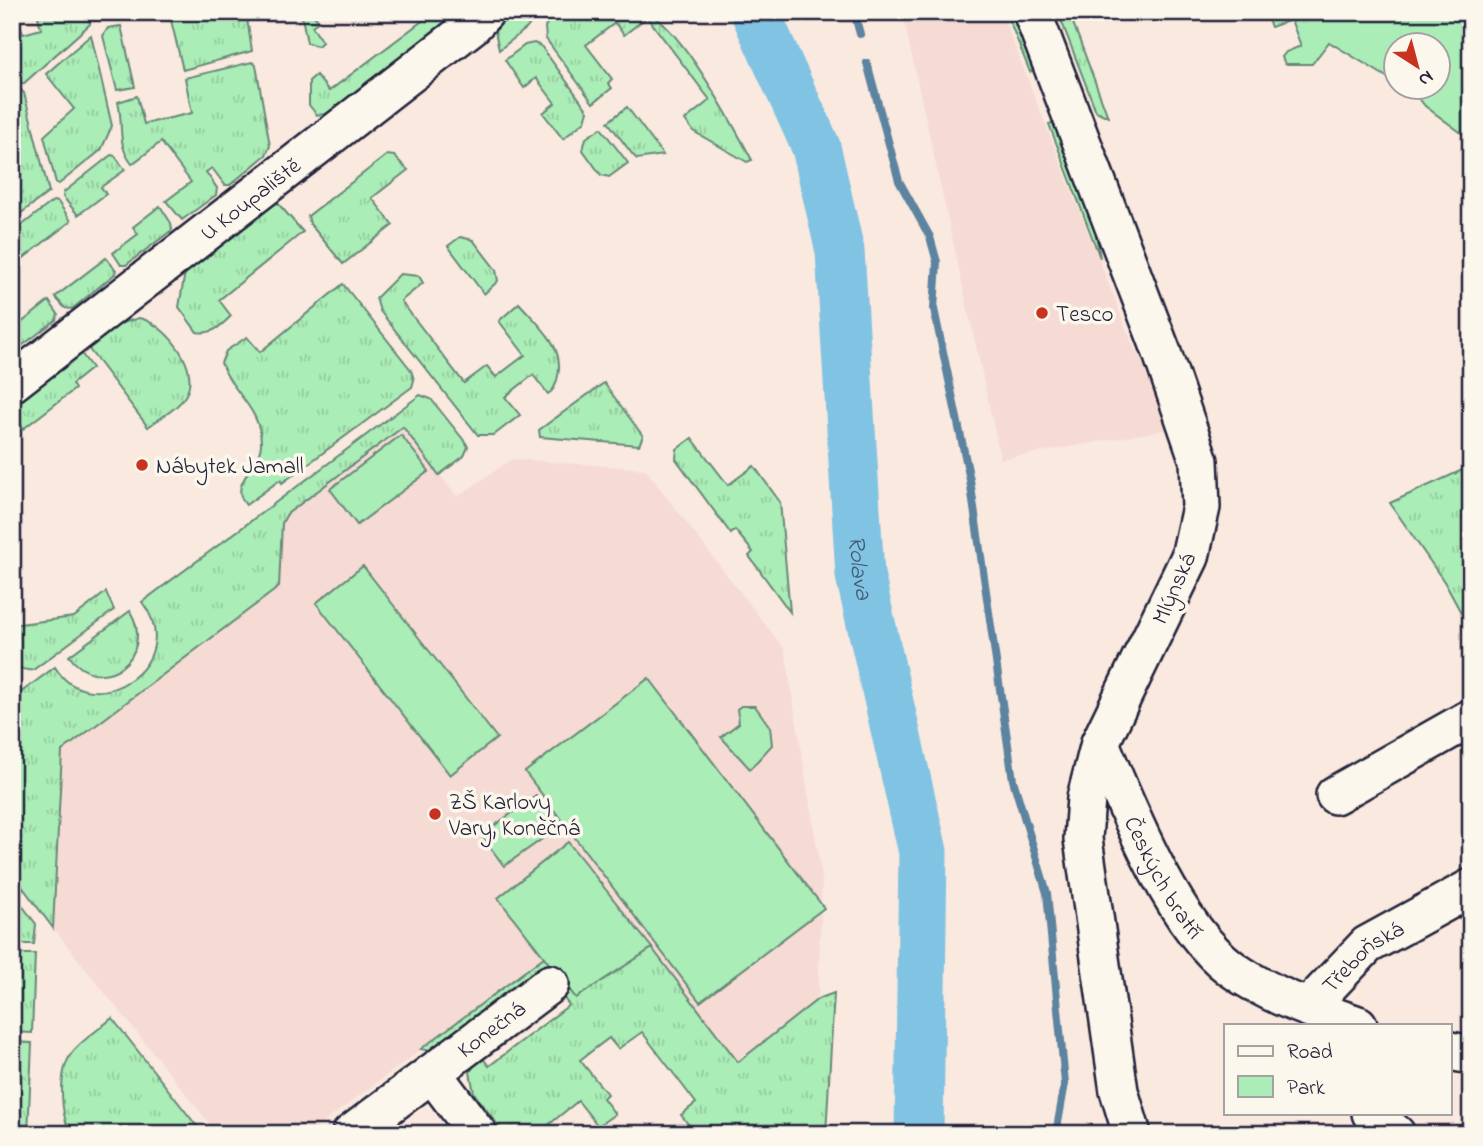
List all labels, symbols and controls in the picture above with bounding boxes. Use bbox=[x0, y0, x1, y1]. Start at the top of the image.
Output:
north arrow bbox=[1382, 32, 1452, 102]
text: N bbox=[1412, 63, 1439, 93]
street label: U Koupaliště bbox=[194, 150, 309, 250]
place label: Tesco bbox=[1056, 299, 1113, 332]
marker: Tesco bbox=[1034, 305, 1050, 321]
place label: Nábytek Jamall bbox=[156, 451, 304, 486]
marker: Nábytek Jamall bbox=[134, 457, 150, 473]
water label: Rolava bbox=[838, 535, 880, 604]
street label: Mlýnská bbox=[1145, 548, 1208, 631]
place label: ZŠ Karlovy Vary, Konečná bbox=[448, 787, 580, 848]
marker: ZŠ Karlovy Vary, Konečná bbox=[427, 806, 443, 822]
street label: Českých bratří bbox=[1114, 812, 1210, 947]
street label: Třeboňská bbox=[1315, 914, 1411, 1002]
street label: Konečná bbox=[451, 994, 534, 1067]
legend bbox=[1224, 1024, 1452, 1114]
text: Road bbox=[1287, 1038, 1333, 1068]
text: Park bbox=[1287, 1074, 1326, 1104]

